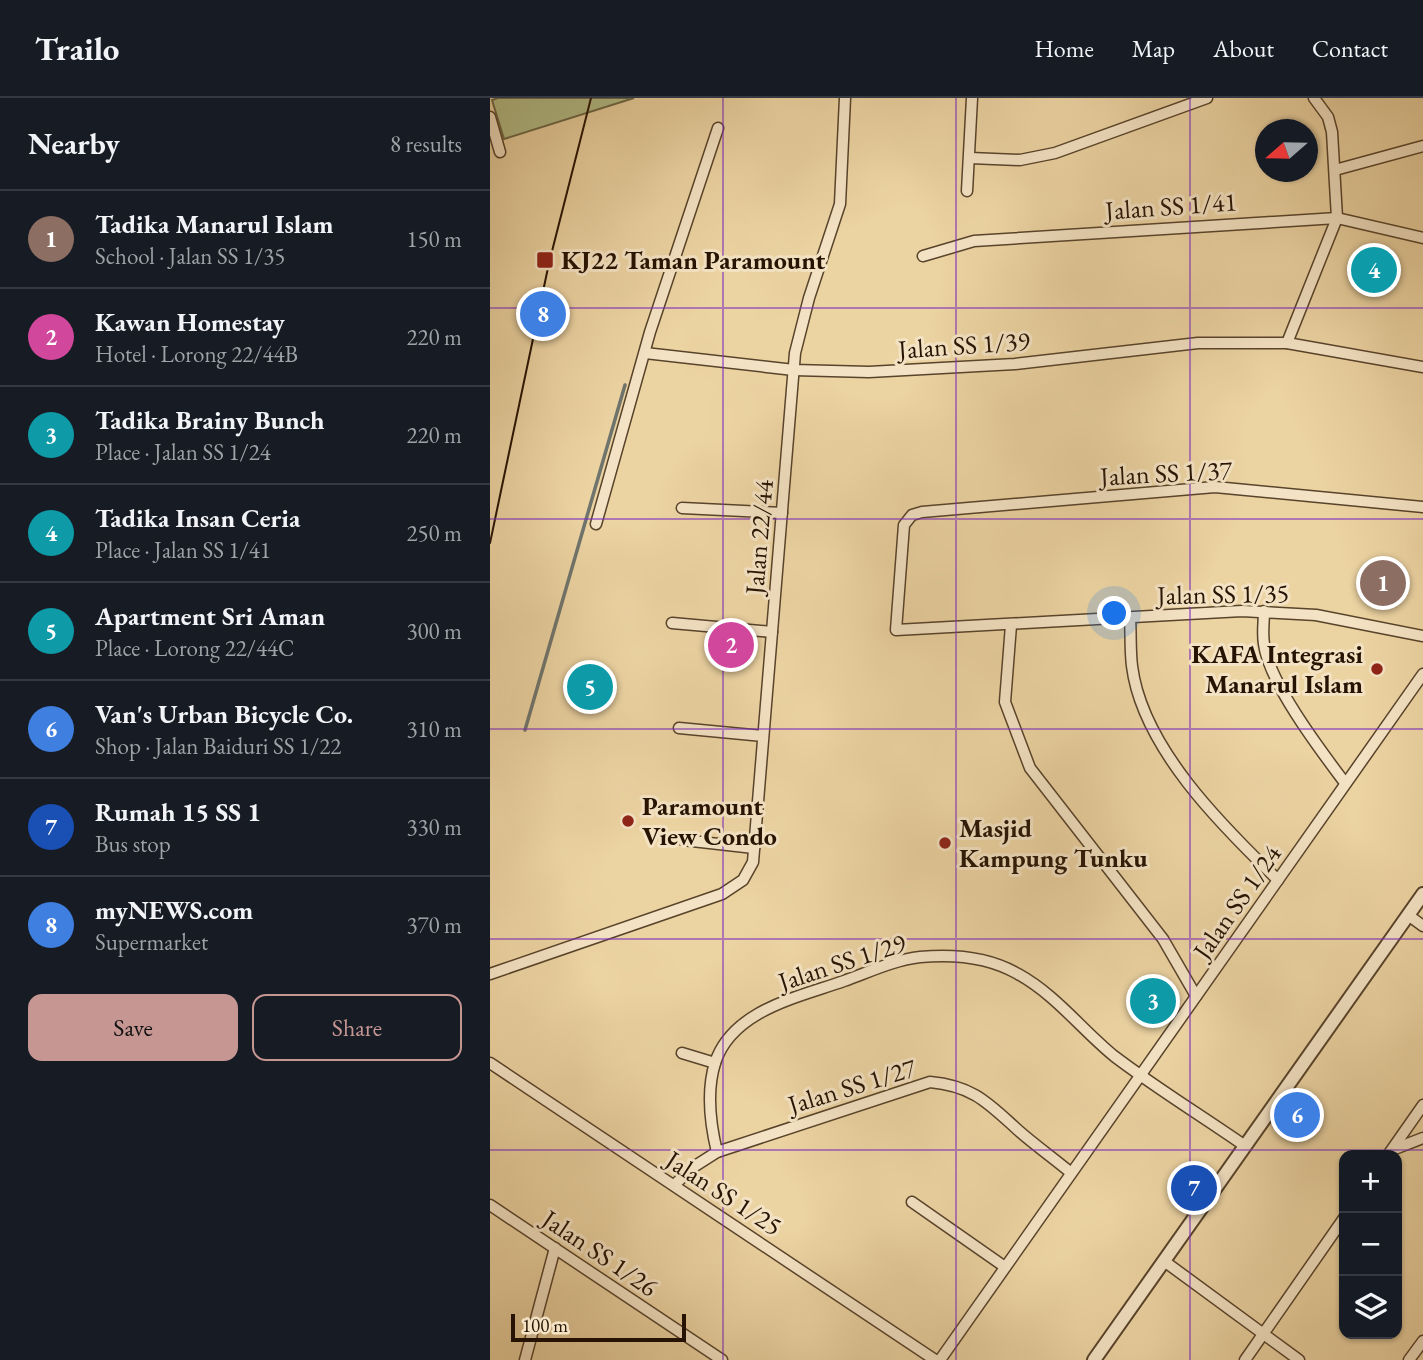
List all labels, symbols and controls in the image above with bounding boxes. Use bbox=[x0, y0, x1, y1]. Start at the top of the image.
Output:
text: Trailo bbox=[35, 27, 119, 70]
text: Home bbox=[1034, 33, 1094, 64]
text: Map bbox=[1132, 33, 1175, 64]
text: About bbox=[1213, 33, 1274, 64]
text: Contact bbox=[1312, 33, 1388, 64]
north arrow bbox=[1255, 119, 1318, 182]
text: Nearby bbox=[28, 124, 120, 163]
text: 8 results bbox=[390, 129, 462, 159]
street label: Jalan SS 1/41 bbox=[1102, 184, 1238, 228]
text: Tadika Manarul Islam bbox=[95, 207, 334, 241]
text: 1 bbox=[45, 224, 57, 254]
text: 150 m bbox=[406, 224, 462, 254]
text: School · Jalan SS 1/35 bbox=[95, 241, 285, 271]
place label: KJ22 Taman Paramount bbox=[561, 243, 825, 277]
pin: 4 bbox=[1351, 244, 1397, 296]
marker: KJ22 Taman Paramount bbox=[535, 250, 555, 270]
pin: 8 bbox=[520, 288, 566, 340]
text: Kawan Homestay bbox=[95, 305, 285, 339]
text: 2 bbox=[45, 322, 57, 352]
text: 220 m bbox=[406, 322, 462, 352]
street label: Jalan SS 1/39 bbox=[895, 323, 1032, 367]
text: Hotel · Lorong 22/44B bbox=[95, 339, 298, 369]
text: Tadika Brainy Bunch bbox=[95, 403, 325, 437]
text: 3 bbox=[45, 420, 57, 450]
text: 220 m bbox=[406, 420, 462, 450]
text: Place · Jalan SS 1/24 bbox=[95, 437, 271, 467]
street label: Jalan SS 1/37 bbox=[1097, 453, 1233, 494]
street label: Jalan 22/44 bbox=[737, 478, 781, 598]
text: Tadika Insan Ceria bbox=[95, 501, 300, 535]
text: 4 bbox=[45, 518, 57, 548]
text: 250 m bbox=[406, 518, 462, 548]
text: Place · Jalan SS 1/41 bbox=[95, 535, 271, 565]
pin: 1 bbox=[1360, 557, 1406, 609]
street label: Jalan SS 1/35 bbox=[1155, 576, 1289, 612]
your location bbox=[1097, 596, 1131, 630]
text: Apartment Sri Aman bbox=[95, 599, 325, 633]
text: 5 bbox=[45, 616, 57, 646]
text: 300 m bbox=[406, 616, 462, 646]
pin: 2 bbox=[708, 619, 754, 671]
text: Place · Lorong 22/44C bbox=[95, 633, 294, 663]
place label: KAFA Integrasi Manarul Islam bbox=[1191, 637, 1363, 701]
pin: 5 bbox=[567, 661, 613, 713]
marker: KAFA Integrasi Manarul Islam bbox=[1369, 661, 1385, 677]
text: Van's Urban Bicycle Co. bbox=[95, 697, 353, 731]
text: 6 bbox=[45, 714, 57, 744]
text: 310 m bbox=[406, 714, 462, 744]
text: Shop · Jalan Baiduri SS 1/22 bbox=[95, 731, 341, 761]
place label: Paramount View Condo bbox=[642, 789, 777, 853]
text: Rumah 15 SS 1 bbox=[95, 795, 261, 829]
place label: Masjid Kampung Tunku bbox=[959, 811, 1148, 875]
text: 7 bbox=[45, 812, 57, 842]
text: 330 m bbox=[406, 812, 462, 842]
marker: Paramount View Condo bbox=[620, 813, 636, 829]
text: Bus stop bbox=[95, 829, 171, 859]
marker: Masjid Kampung Tunku bbox=[937, 835, 953, 851]
street label: Jalan SS 1/24 bbox=[1184, 838, 1289, 967]
text: myNEWS.com bbox=[95, 893, 253, 927]
text: 8 bbox=[45, 910, 57, 940]
text: 370 m bbox=[406, 910, 462, 940]
street label: Jalan SS 1/29 bbox=[772, 925, 910, 999]
text: Supermarket bbox=[95, 927, 208, 957]
pin: 3 bbox=[1130, 975, 1176, 1027]
button: Save bbox=[28, 994, 238, 1061]
button: Share bbox=[252, 994, 462, 1061]
street label: Jalan SS 1/27 bbox=[782, 1050, 921, 1122]
pin: 6 bbox=[1274, 1089, 1320, 1141]
street label: Jalan SS 1/25 bbox=[658, 1142, 789, 1243]
map controls bbox=[1339, 1150, 1402, 1339]
button: + bbox=[1339, 1150, 1402, 1213]
pin: 7 bbox=[1171, 1162, 1217, 1214]
street label: Jalan SS 1/26 bbox=[534, 1201, 664, 1304]
button: − bbox=[1339, 1213, 1402, 1276]
button: layers bbox=[1339, 1276, 1402, 1339]
scale bar bbox=[511, 1311, 686, 1343]
text: 100 m bbox=[522, 1313, 568, 1338]

